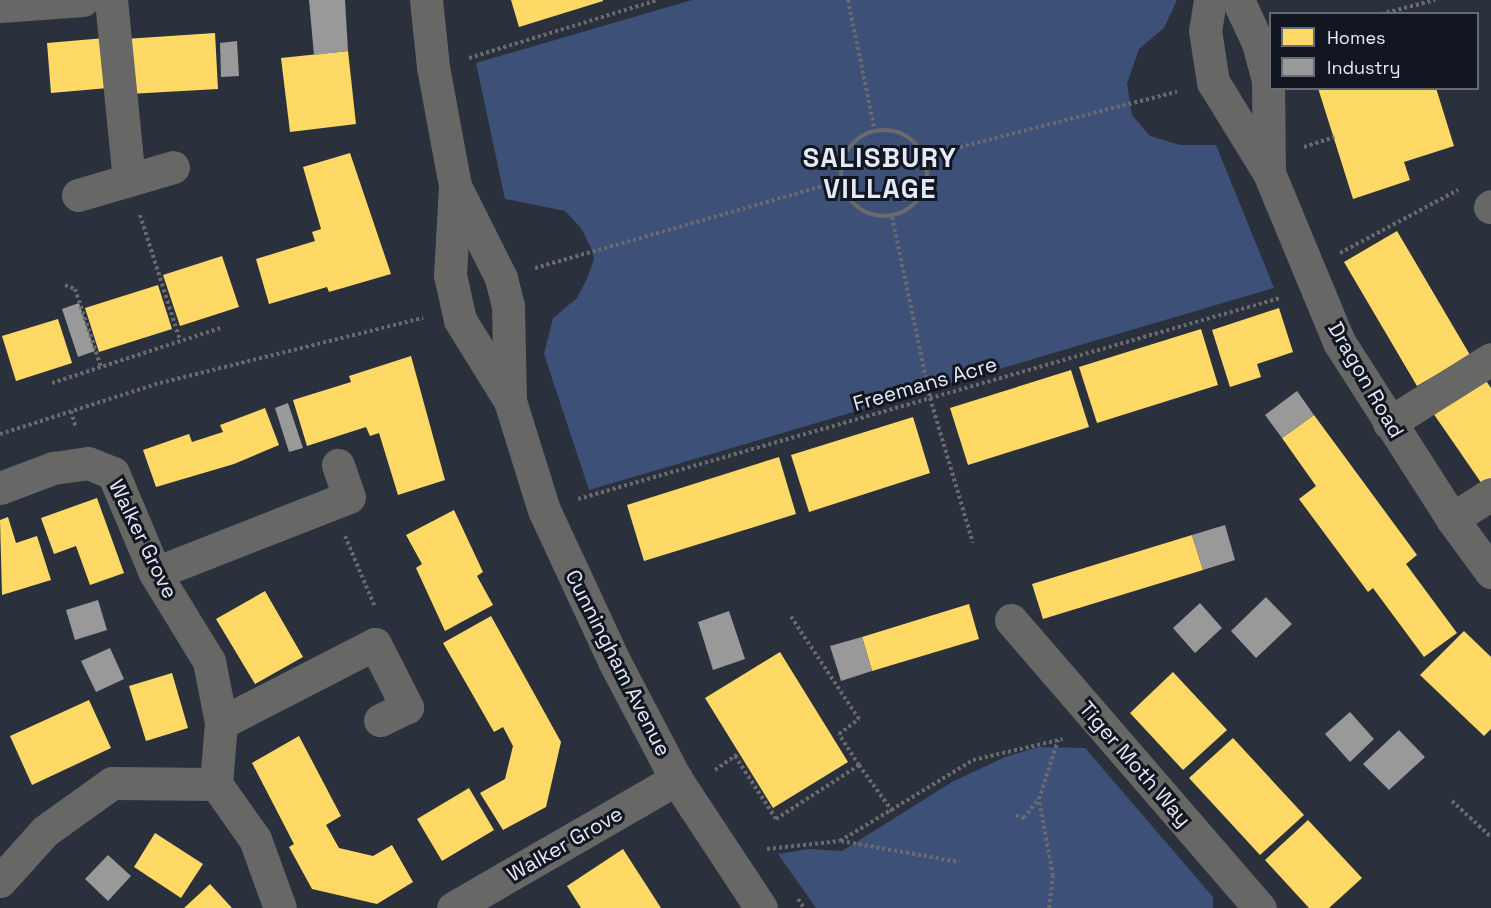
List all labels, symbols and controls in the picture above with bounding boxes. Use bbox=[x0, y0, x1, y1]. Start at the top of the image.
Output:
legend bbox=[1269, 12, 1479, 90]
text: Homes bbox=[1327, 26, 1386, 49]
text: Industry bbox=[1327, 56, 1400, 79]
district label: SALISBURY VILLAGE bbox=[803, 141, 957, 204]
street label: Dragon Road bbox=[1323, 318, 1409, 442]
street label: Freemans Acre bbox=[850, 351, 1000, 417]
street label: Walker Grove bbox=[103, 475, 183, 603]
street label: Cunningham Avenue bbox=[560, 565, 676, 761]
street label: Tiger Moth Way bbox=[1074, 696, 1196, 832]
street label: Walker Grove bbox=[503, 801, 627, 887]

